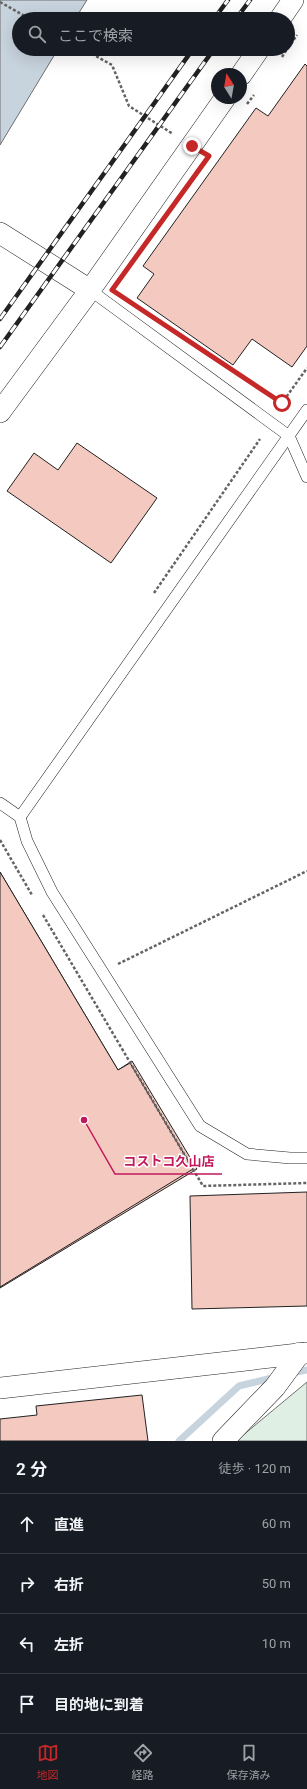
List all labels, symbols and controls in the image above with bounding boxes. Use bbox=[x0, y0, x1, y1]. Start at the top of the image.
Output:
search box bbox=[12, 12, 295, 56]
icon: search bbox=[26, 23, 48, 45]
text: ここで検索 bbox=[58, 27, 133, 45]
north arrow bbox=[211, 68, 247, 104]
route end bbox=[183, 137, 201, 155]
route start bbox=[273, 394, 291, 412]
callout: コストコ久山店 bbox=[115, 1149, 222, 1174]
text: コストコ久山店 bbox=[123, 1154, 215, 1169]
text: 2 分 bbox=[16, 1459, 47, 1479]
text: 徒歩 · 120 m bbox=[219, 1461, 291, 1476]
icon: ahead bbox=[16, 1513, 38, 1535]
text: 直進 bbox=[54, 1516, 84, 1534]
text: 60 m bbox=[262, 1516, 291, 1531]
icon: right bbox=[16, 1573, 38, 1595]
text: 右折 bbox=[54, 1576, 84, 1594]
text: 50 m bbox=[262, 1576, 291, 1591]
icon: left bbox=[16, 1633, 38, 1655]
text: 左折 bbox=[54, 1636, 84, 1654]
text: 10 m bbox=[262, 1636, 291, 1651]
icon: arrive bbox=[16, 1693, 38, 1715]
text: 目的地に到着 bbox=[54, 1696, 144, 1714]
tab: 地図 bbox=[37, 1742, 59, 1782]
tab: 経路 bbox=[132, 1742, 154, 1782]
tab: 保存済み bbox=[227, 1742, 271, 1782]

